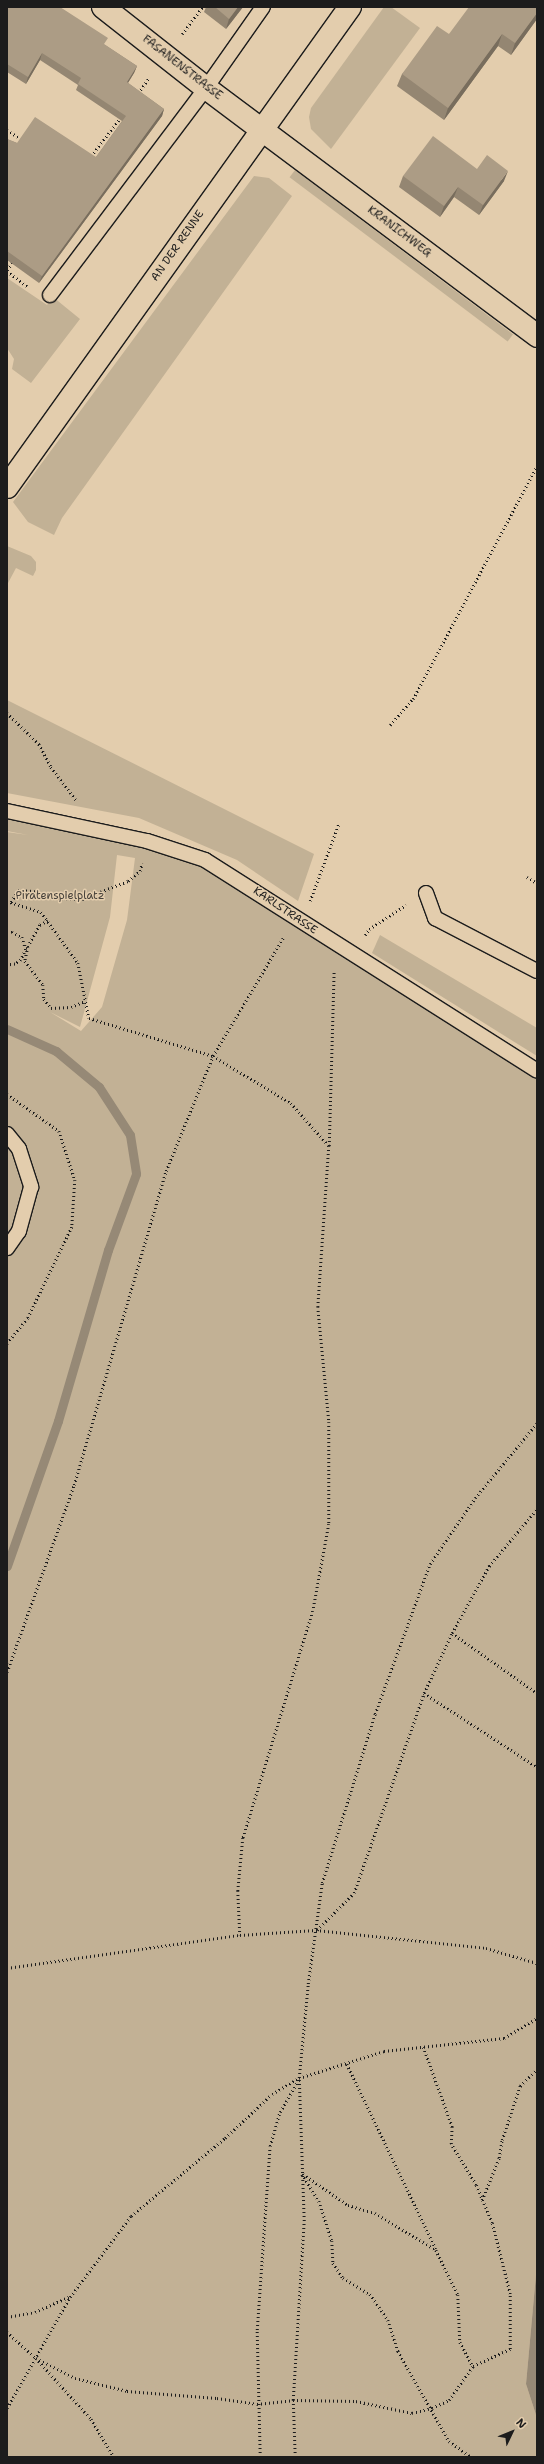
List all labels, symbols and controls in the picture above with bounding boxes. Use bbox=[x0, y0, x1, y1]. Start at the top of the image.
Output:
street label: FASANENSTRASSE bbox=[140, 33, 224, 103]
street label: KRANICHWEG bbox=[364, 204, 434, 260]
street label: AN DER RENNE bbox=[149, 208, 207, 284]
street label: KARLSTRASSE bbox=[250, 885, 320, 937]
park label: Piratenspielplatz bbox=[16, 889, 104, 903]
north arrow bbox=[492, 2412, 532, 2452]
text: N bbox=[513, 2415, 530, 2432]

